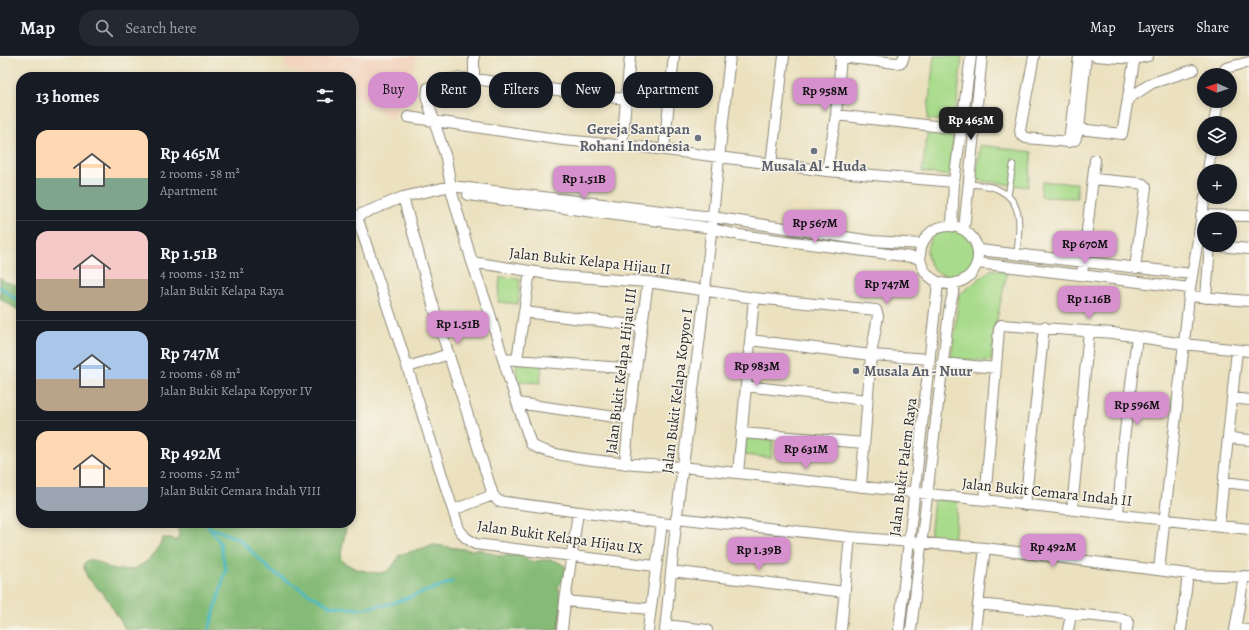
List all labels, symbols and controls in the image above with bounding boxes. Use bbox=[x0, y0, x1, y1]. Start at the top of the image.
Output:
search box bbox=[79, 10, 359, 46]
text: Map bbox=[20, 15, 55, 41]
icon: search bbox=[93, 17, 115, 39]
text: Search here bbox=[125, 18, 197, 38]
text: Map bbox=[1090, 18, 1116, 37]
text: Layers bbox=[1138, 18, 1174, 37]
text: Share bbox=[1196, 18, 1229, 37]
north arrow bbox=[1197, 68, 1237, 108]
map controls bbox=[1197, 68, 1237, 252]
chip: Buy bbox=[368, 72, 418, 108]
chip: Rent bbox=[426, 72, 481, 108]
chip: Filters bbox=[489, 72, 553, 108]
chip: New bbox=[561, 72, 615, 108]
chip: Apartment bbox=[623, 72, 713, 108]
pin: Rp 958M bbox=[788, 78, 862, 112]
text: Rp 958M bbox=[802, 82, 848, 99]
text: 13 homes bbox=[36, 85, 99, 108]
icon: filters bbox=[314, 85, 336, 107]
pin: Rp 465M bbox=[934, 107, 1008, 141]
text: Rp 465M bbox=[948, 111, 994, 128]
button: layers bbox=[1197, 116, 1237, 156]
place label: Gereja Santapan Rohani Indonesia bbox=[580, 119, 691, 156]
marker: Gereja Santapan Rohani Indonesia bbox=[693, 133, 703, 143]
text: Rp 465M bbox=[160, 142, 220, 165]
icon: home bbox=[68, 146, 116, 194]
marker: Musala Al - Huda bbox=[809, 146, 819, 156]
place label: Musala Al - Huda bbox=[761, 156, 867, 176]
button: + bbox=[1197, 164, 1237, 204]
text: 2 rooms · 58 m² bbox=[160, 165, 240, 182]
pin: Rp 1.51B bbox=[543, 166, 625, 200]
text: Rp 1.51B bbox=[562, 170, 606, 187]
text: Apartment bbox=[160, 182, 218, 199]
pin: Rp 567M bbox=[778, 210, 852, 244]
button: − bbox=[1197, 212, 1237, 252]
text: Rp 567M bbox=[792, 214, 838, 231]
pin: Rp 670M bbox=[1048, 231, 1122, 265]
text: Rp 670M bbox=[1062, 235, 1108, 252]
text: Rp 1.51B bbox=[160, 242, 217, 265]
street label: Jalan Bukit Kelapa Hijau II bbox=[508, 243, 672, 279]
icon: home bbox=[68, 247, 116, 295]
text: 4 rooms · 132 m² bbox=[160, 265, 244, 282]
pin: Rp 747M bbox=[850, 271, 924, 305]
text: Rp 747M bbox=[864, 275, 910, 292]
text: Jalan Bukit Kelapa Raya bbox=[160, 282, 284, 299]
pin: Rp 1.16B bbox=[1048, 286, 1130, 320]
street label: Jalan Bukit Kelapa Hijau III bbox=[601, 287, 641, 455]
text: Rp 1.16B bbox=[1067, 290, 1111, 307]
street label: Jalan Bukit Kelapa Kopyor I bbox=[657, 307, 697, 475]
pin: Rp 1.51B bbox=[417, 311, 499, 345]
text: Rp 1.51B bbox=[436, 315, 480, 332]
text: Rp 747M bbox=[160, 342, 219, 365]
icon: home bbox=[68, 347, 116, 395]
pin: Rp 983M bbox=[720, 353, 794, 387]
text: Rp 983M bbox=[734, 357, 780, 374]
place label: Musala An - Nuur bbox=[864, 361, 973, 381]
text: 2 rooms · 68 m² bbox=[160, 365, 240, 382]
marker: Musala An - Nuur bbox=[851, 366, 861, 376]
text: Jalan Bukit Kelapa Kopyor IV bbox=[160, 382, 312, 399]
pin: Rp 596M bbox=[1100, 392, 1174, 426]
street label: Jalan Bukit Palem Raya bbox=[885, 396, 921, 538]
text: Rp 596M bbox=[1114, 396, 1160, 413]
pin: Rp 631M bbox=[769, 436, 843, 470]
text: Rp 631M bbox=[784, 440, 828, 457]
text: Rp 492M bbox=[160, 442, 221, 465]
icon: home bbox=[68, 447, 116, 495]
text: 2 rooms · 52 m² bbox=[160, 465, 240, 482]
street label: Jalan Bukit Cemara Indah II bbox=[961, 473, 1133, 511]
text: Jalan Bukit Cemara Indah VIII bbox=[160, 482, 321, 499]
street label: Jalan Bukit Kelapa Hijau IX bbox=[476, 516, 644, 559]
pin: Rp 492M bbox=[1016, 534, 1090, 568]
pin: Rp 1.39B bbox=[718, 537, 800, 571]
text: Rp 492M bbox=[1030, 538, 1076, 555]
text: Rp 1.39B bbox=[736, 541, 782, 558]

